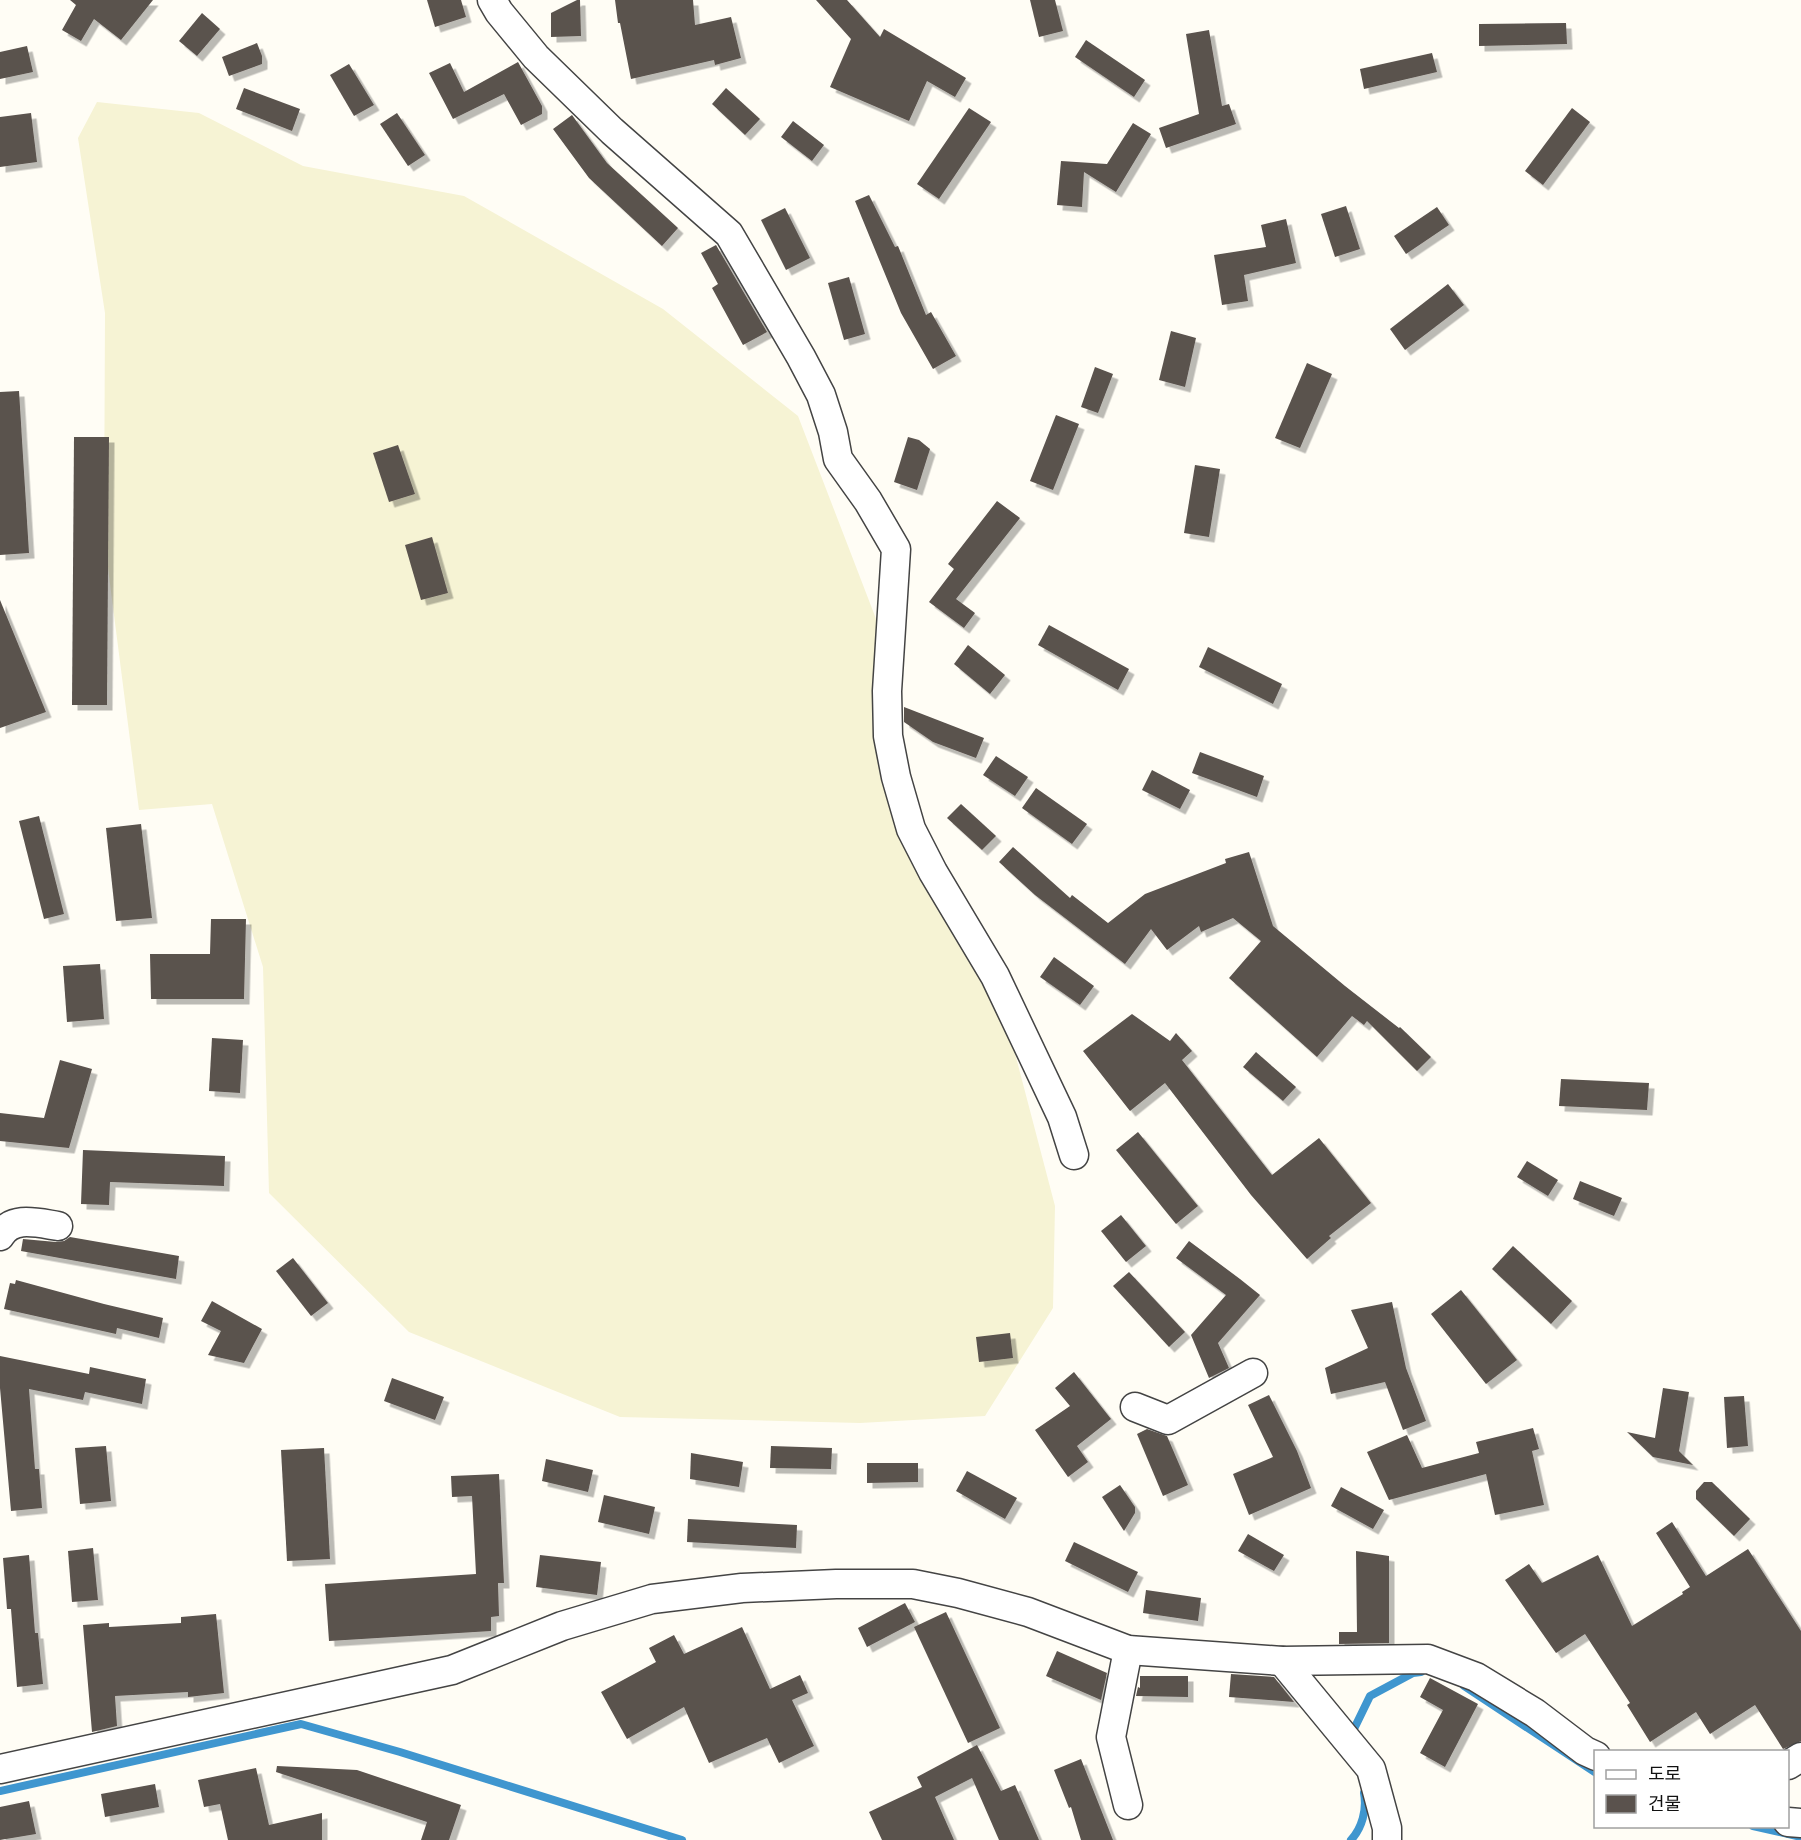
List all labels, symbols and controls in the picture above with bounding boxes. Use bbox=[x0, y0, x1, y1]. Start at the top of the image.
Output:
legend bbox=[1594, 1750, 1789, 1828]
text: 도로 bbox=[1648, 1763, 1681, 1785]
text: 건물 bbox=[1648, 1793, 1681, 1815]

